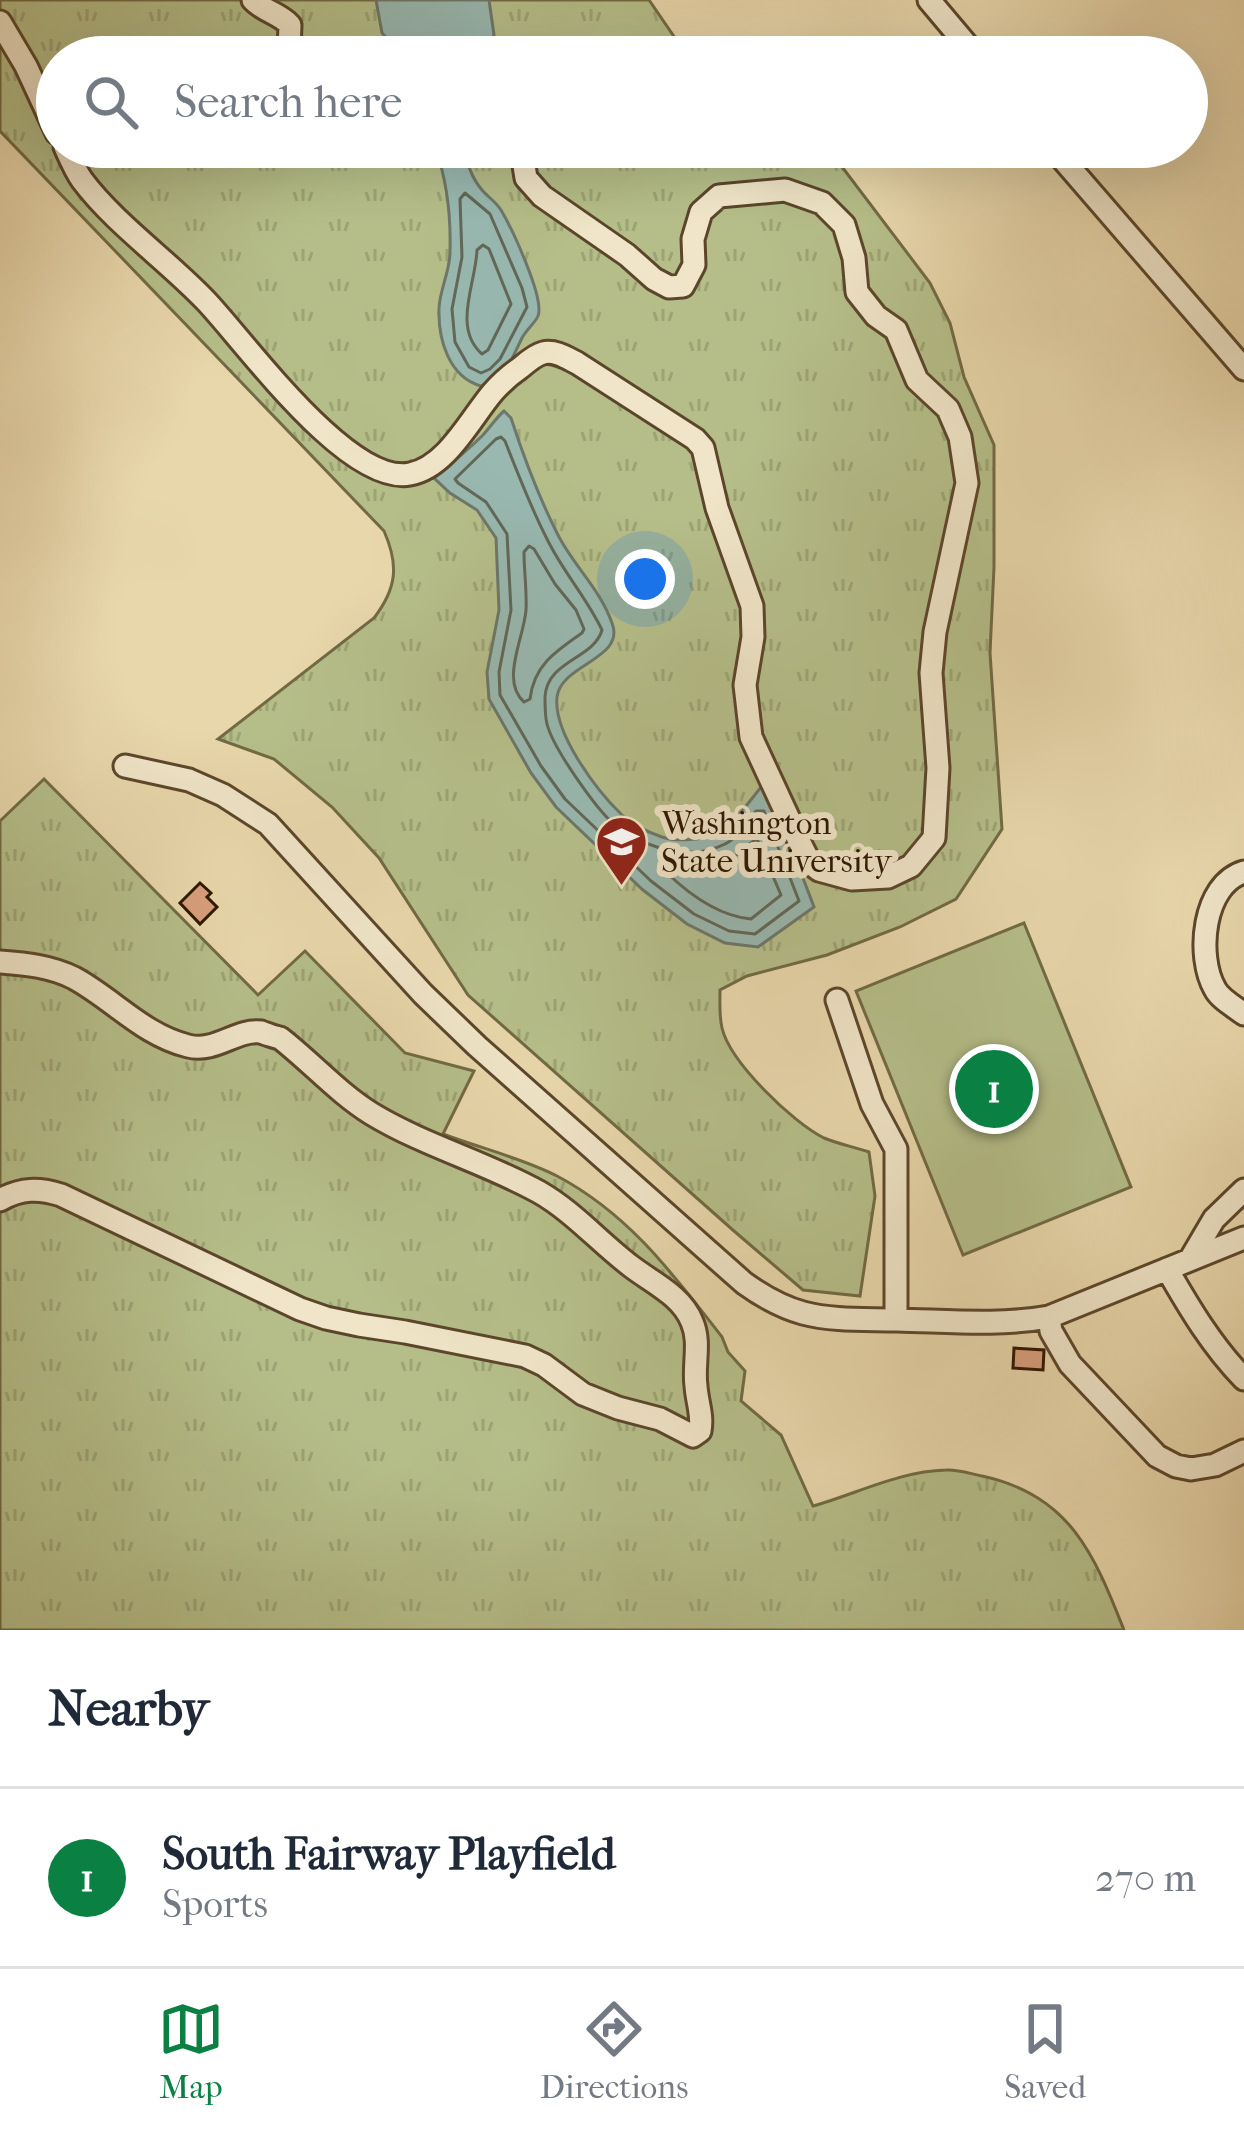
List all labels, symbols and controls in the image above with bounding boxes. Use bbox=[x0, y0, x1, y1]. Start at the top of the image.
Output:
search box bbox=[36, 36, 1208, 168]
icon: search bbox=[78, 69, 144, 135]
text: Search here bbox=[174, 76, 402, 129]
your location bbox=[615, 549, 675, 609]
place label: Washington State University bbox=[660, 804, 893, 881]
school or university icon: Washington State University bbox=[594, 814, 650, 888]
pin: 1 bbox=[955, 1044, 1033, 1134]
text: Nearby bbox=[48, 1678, 209, 1738]
text: South Fairway Playfield bbox=[162, 1828, 615, 1881]
text: 1 bbox=[80, 1855, 94, 1901]
text: 270 m bbox=[1095, 1855, 1196, 1901]
text: Sports bbox=[162, 1881, 268, 1927]
tab: Map bbox=[158, 1996, 224, 2107]
tab: Directions bbox=[540, 1996, 688, 2107]
tab: Saved bbox=[1004, 1996, 1086, 2107]

